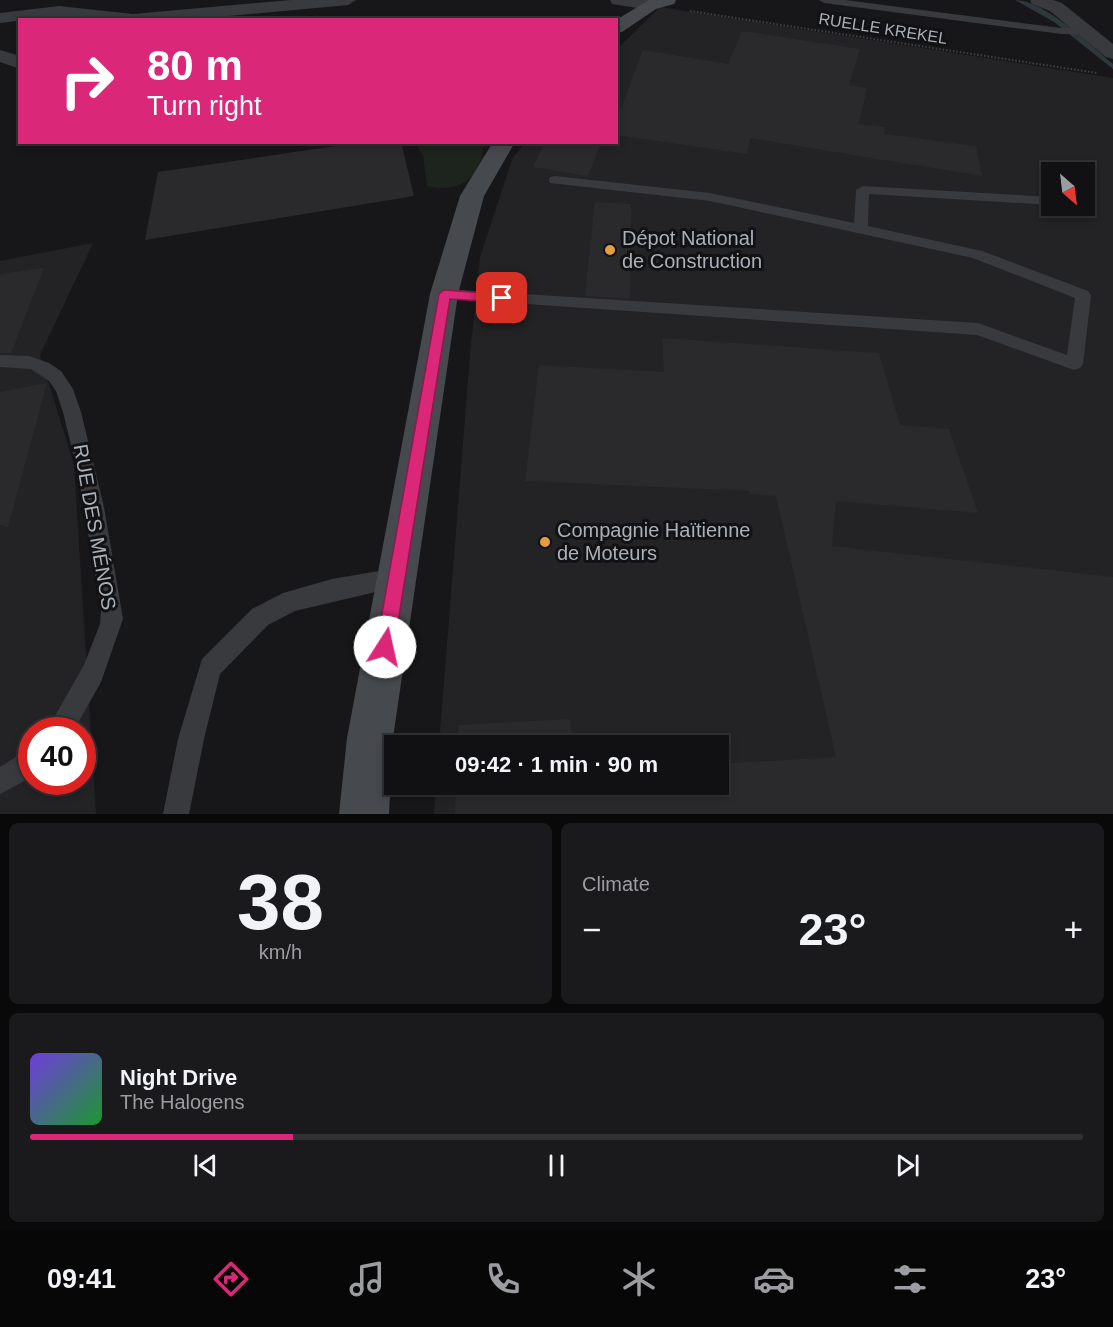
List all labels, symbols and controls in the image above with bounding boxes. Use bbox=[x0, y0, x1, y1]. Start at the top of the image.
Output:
street label: RUELLE KREKEL bbox=[817, 10, 948, 47]
icon: right bbox=[48, 42, 126, 120]
text: 80 m bbox=[147, 42, 243, 89]
text: Turn right bbox=[147, 91, 262, 121]
north arrow bbox=[1041, 162, 1095, 216]
map controls bbox=[1041, 162, 1095, 216]
place label: Dépot National de Construction bbox=[622, 227, 762, 272]
marker: Dépot National de Construction bbox=[603, 243, 617, 257]
pin bbox=[476, 272, 527, 323]
icon: arrive bbox=[485, 281, 518, 314]
street label: RUE DES MÉNOS bbox=[70, 442, 120, 612]
place label: Compagnie Haïtienne de Moteurs bbox=[557, 519, 750, 564]
marker: Compagnie Haïtienne de Moteurs bbox=[538, 535, 552, 549]
position arrow bbox=[353, 615, 417, 679]
speed limit sign: 40 bbox=[18, 717, 96, 795]
text: 09:42 · 1 min · 90 m bbox=[455, 752, 658, 777]
text: 38 bbox=[237, 858, 324, 946]
text: Climate bbox=[582, 873, 650, 895]
text: 23° bbox=[798, 904, 867, 955]
text: − bbox=[582, 911, 601, 948]
text: + bbox=[1064, 911, 1083, 948]
text: km/h bbox=[259, 941, 302, 963]
text: Night Drive bbox=[120, 1065, 237, 1090]
text: The Halogens bbox=[120, 1091, 245, 1113]
icon: previous bbox=[189, 1149, 222, 1182]
icon: pause bbox=[540, 1149, 573, 1182]
icon: next bbox=[891, 1149, 924, 1182]
icon: directions bbox=[210, 1258, 252, 1300]
icon: music bbox=[346, 1258, 388, 1300]
icon: phone bbox=[482, 1258, 524, 1300]
icon: climate bbox=[618, 1258, 660, 1300]
icon: car bbox=[753, 1258, 795, 1300]
icon: filters bbox=[889, 1258, 931, 1300]
text: 09:41 bbox=[47, 1264, 116, 1294]
text: 23° bbox=[1025, 1264, 1066, 1294]

